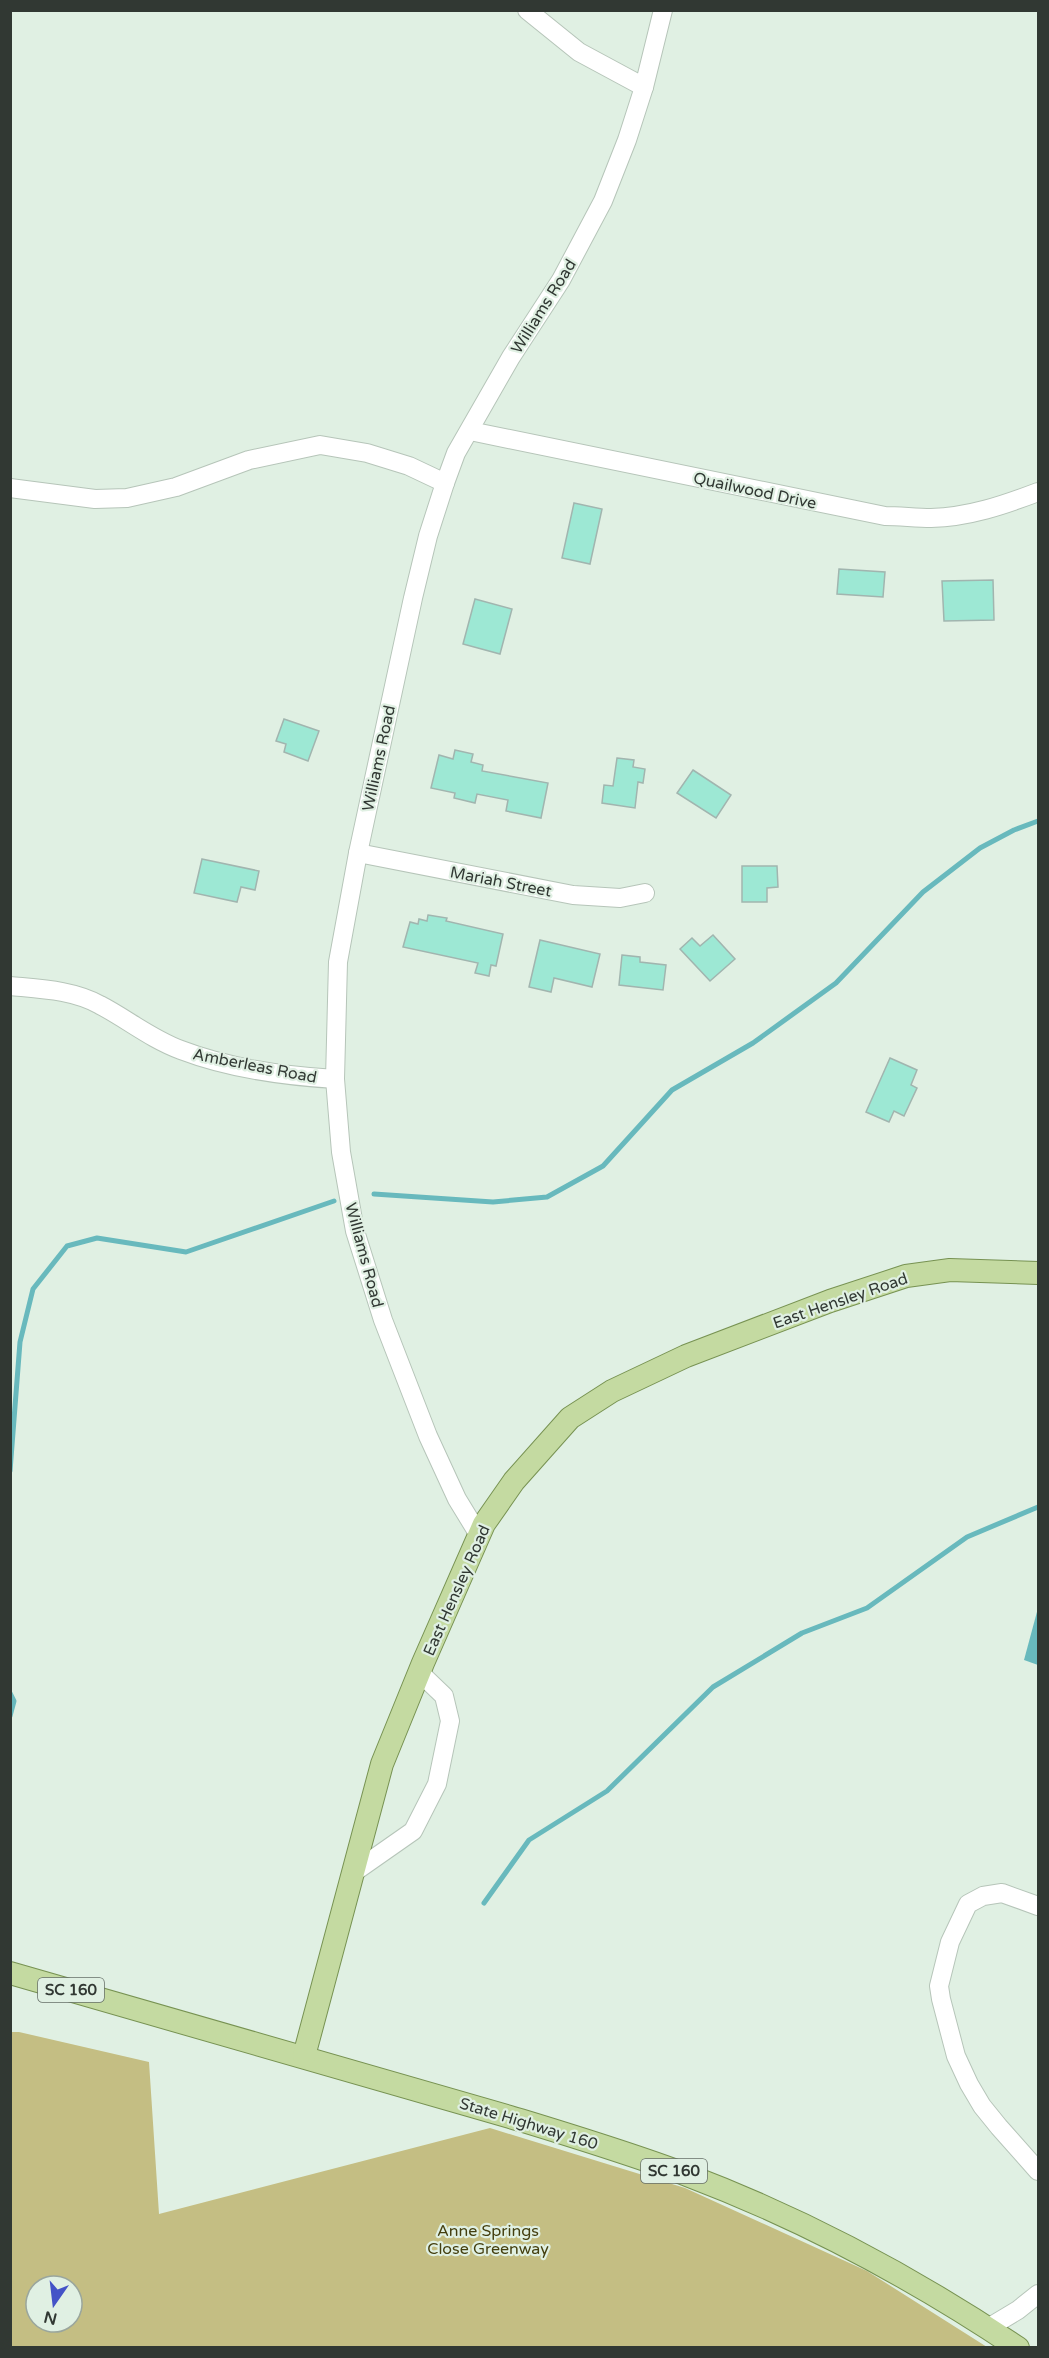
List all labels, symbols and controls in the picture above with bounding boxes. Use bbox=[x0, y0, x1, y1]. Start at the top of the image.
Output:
street label: Williams Road bbox=[507, 256, 581, 357]
street label: Quailwood Drive bbox=[691, 468, 818, 514]
street label: Williams Road bbox=[358, 703, 400, 813]
street label: Mariah Street bbox=[448, 862, 553, 902]
street label: Amberleas Road bbox=[191, 1044, 319, 1088]
street label: Williams Road bbox=[340, 1201, 388, 1310]
street label: East Hensley Road bbox=[770, 1268, 910, 1333]
street label: East Hensley Road bbox=[419, 1522, 495, 1659]
road number: SC 160 bbox=[38, 1978, 104, 2002]
street label: State Highway 160 bbox=[457, 2093, 600, 2155]
road number: SC 160 bbox=[641, 2159, 707, 2183]
park label: Anne Springs Close Greenway bbox=[427, 2221, 549, 2259]
north arrow bbox=[24, 2274, 84, 2334]
text: N bbox=[42, 2306, 59, 2329]

